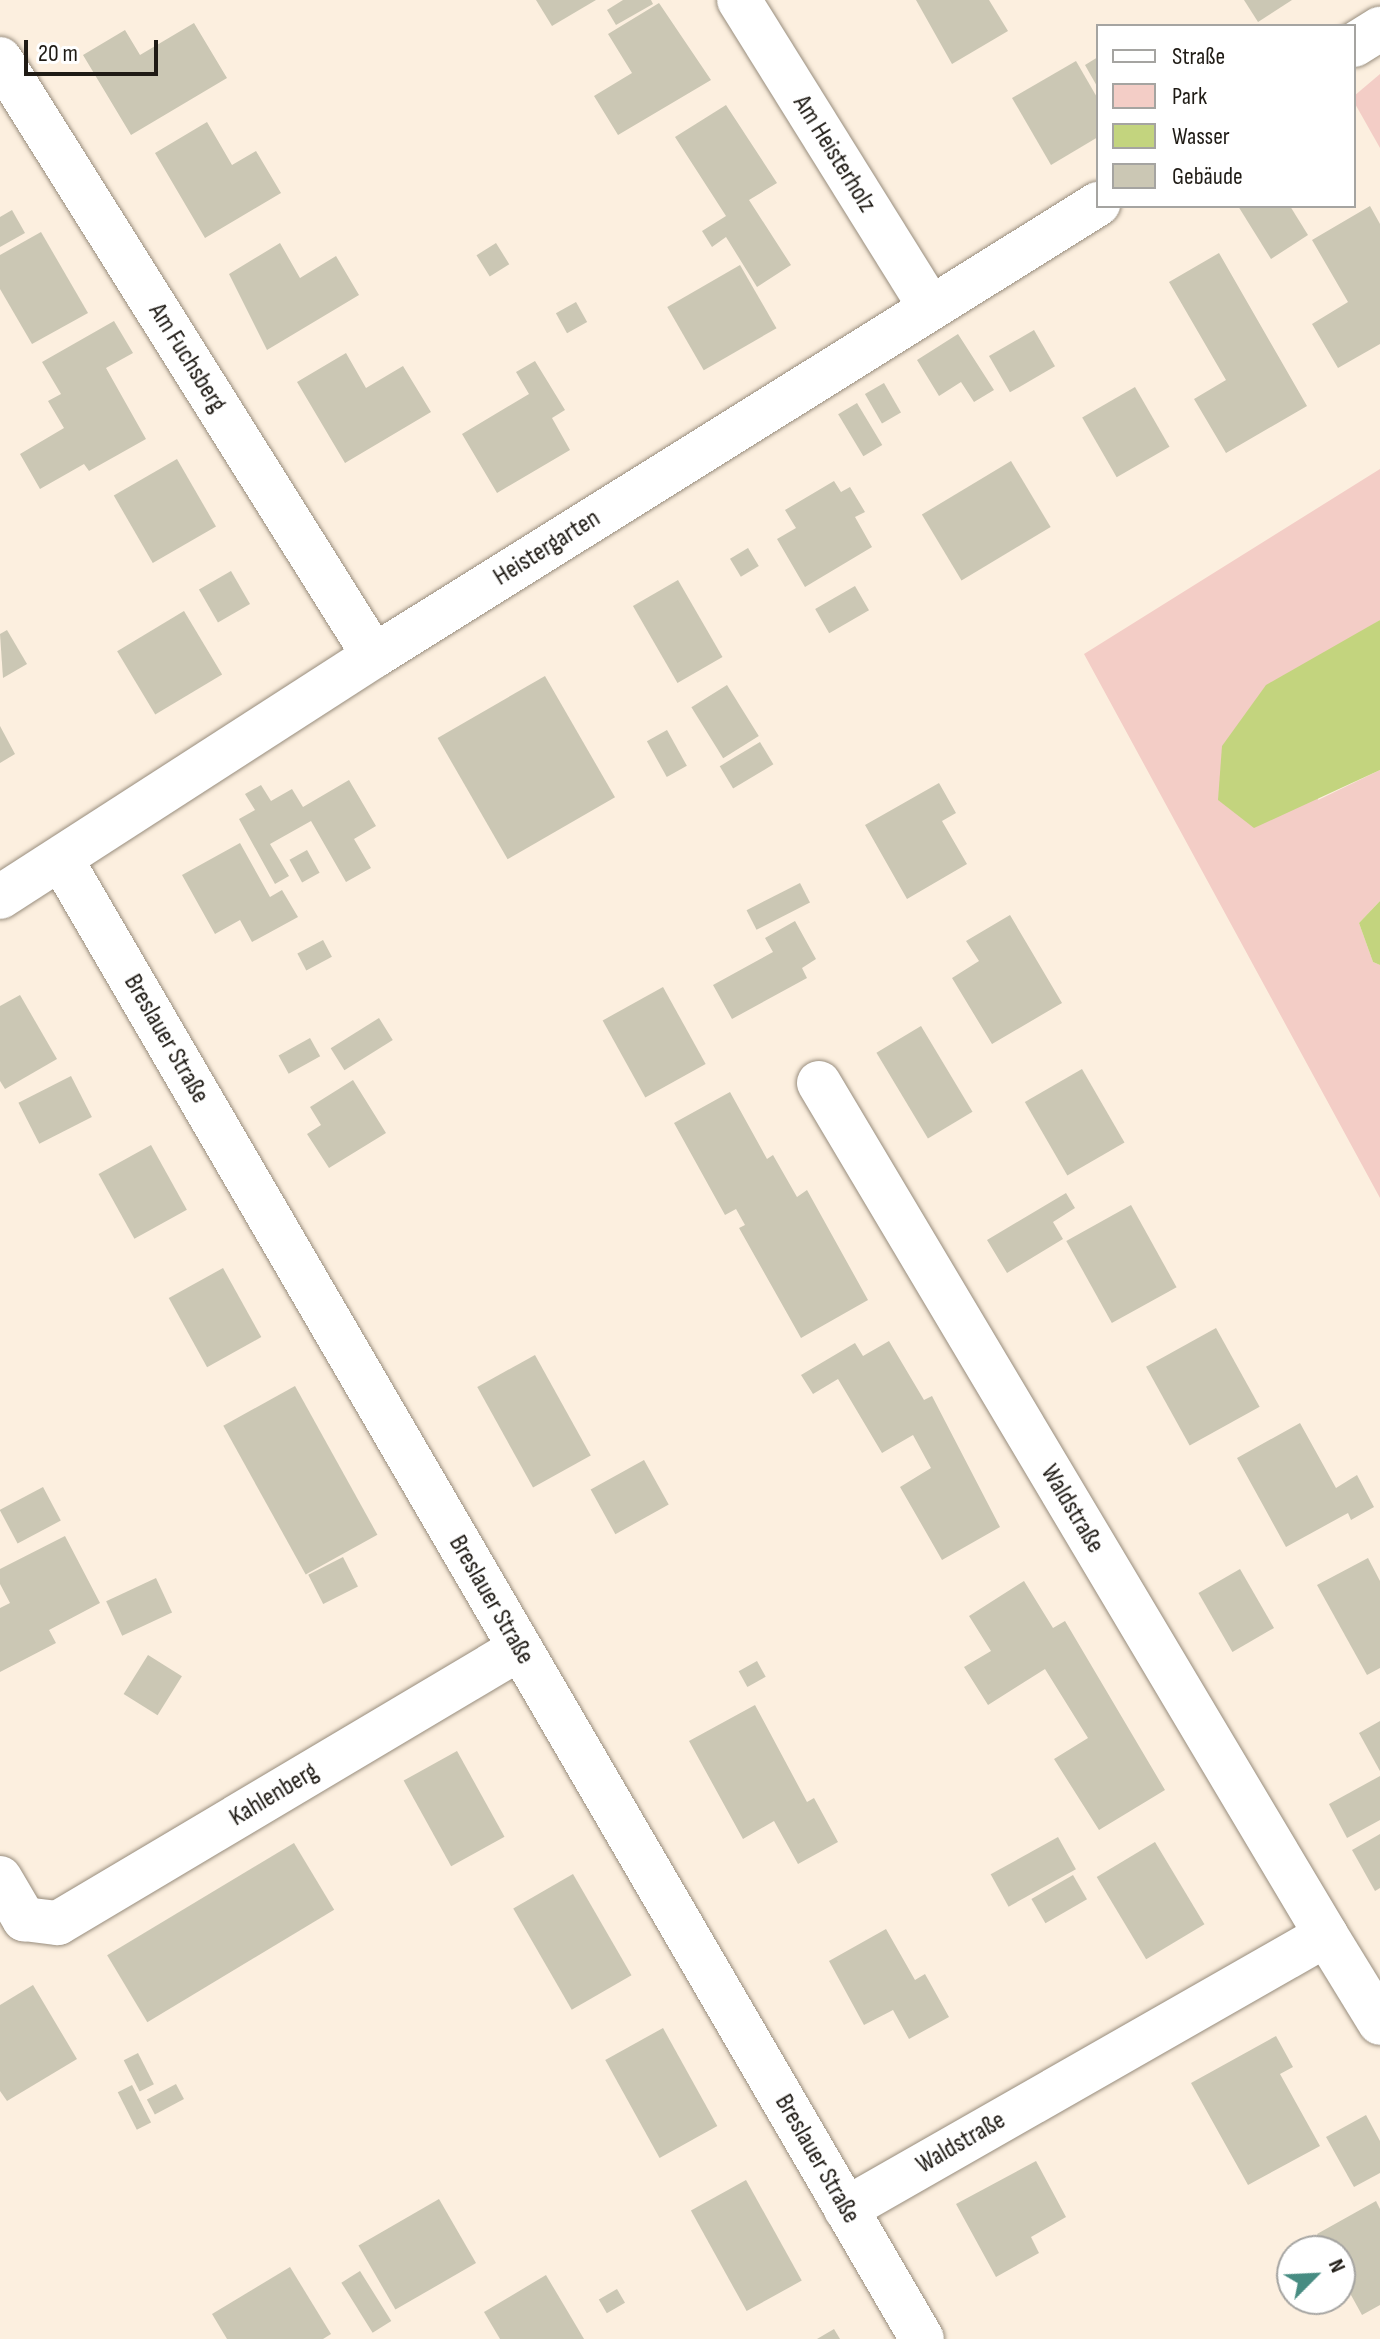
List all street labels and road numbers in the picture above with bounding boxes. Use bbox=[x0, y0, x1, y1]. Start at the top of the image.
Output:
street label: Am Heisterholz bbox=[786, 90, 882, 218]
street label: Am Fuchsberg bbox=[141, 298, 233, 418]
street label: Heistergarten bbox=[488, 503, 606, 593]
street label: Breslauer Straße bbox=[117, 969, 215, 1109]
street label: Waldstraße bbox=[1033, 1459, 1111, 1559]
street label: Breslauer Straße bbox=[442, 1530, 540, 1670]
street label: Kahlenberg bbox=[224, 1757, 324, 1833]
street label: Breslauer Straße bbox=[768, 2089, 866, 2229]
street label: Waldstraße bbox=[911, 2105, 1011, 2181]

